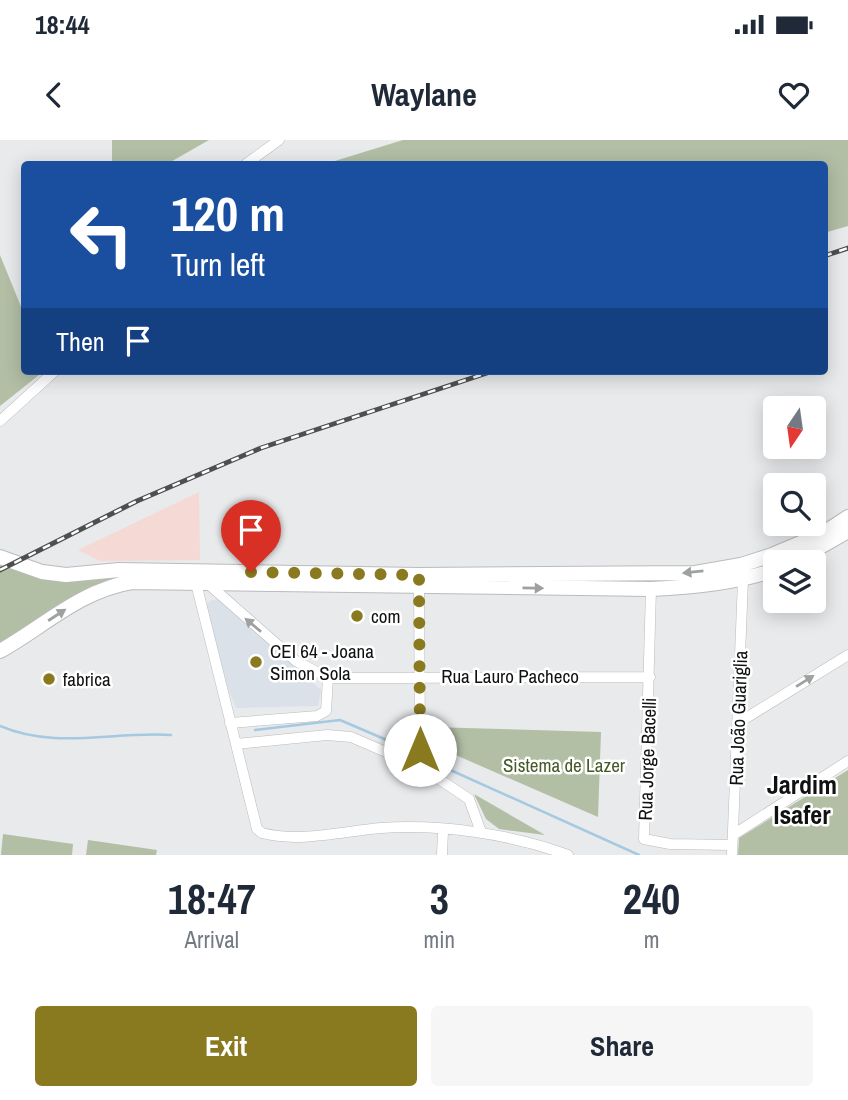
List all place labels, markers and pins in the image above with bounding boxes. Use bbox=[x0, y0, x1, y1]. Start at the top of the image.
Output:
pin bbox=[221, 500, 281, 572]
place label: com bbox=[371, 603, 400, 629]
marker: com bbox=[349, 608, 365, 624]
place label: CEI 64 - Joana Simon Sola bbox=[270, 638, 374, 686]
marker: CEI 64 - Joana Simon Sola bbox=[248, 654, 264, 670]
place label: fabrica bbox=[63, 666, 111, 692]
marker: fabrica bbox=[41, 671, 57, 687]

